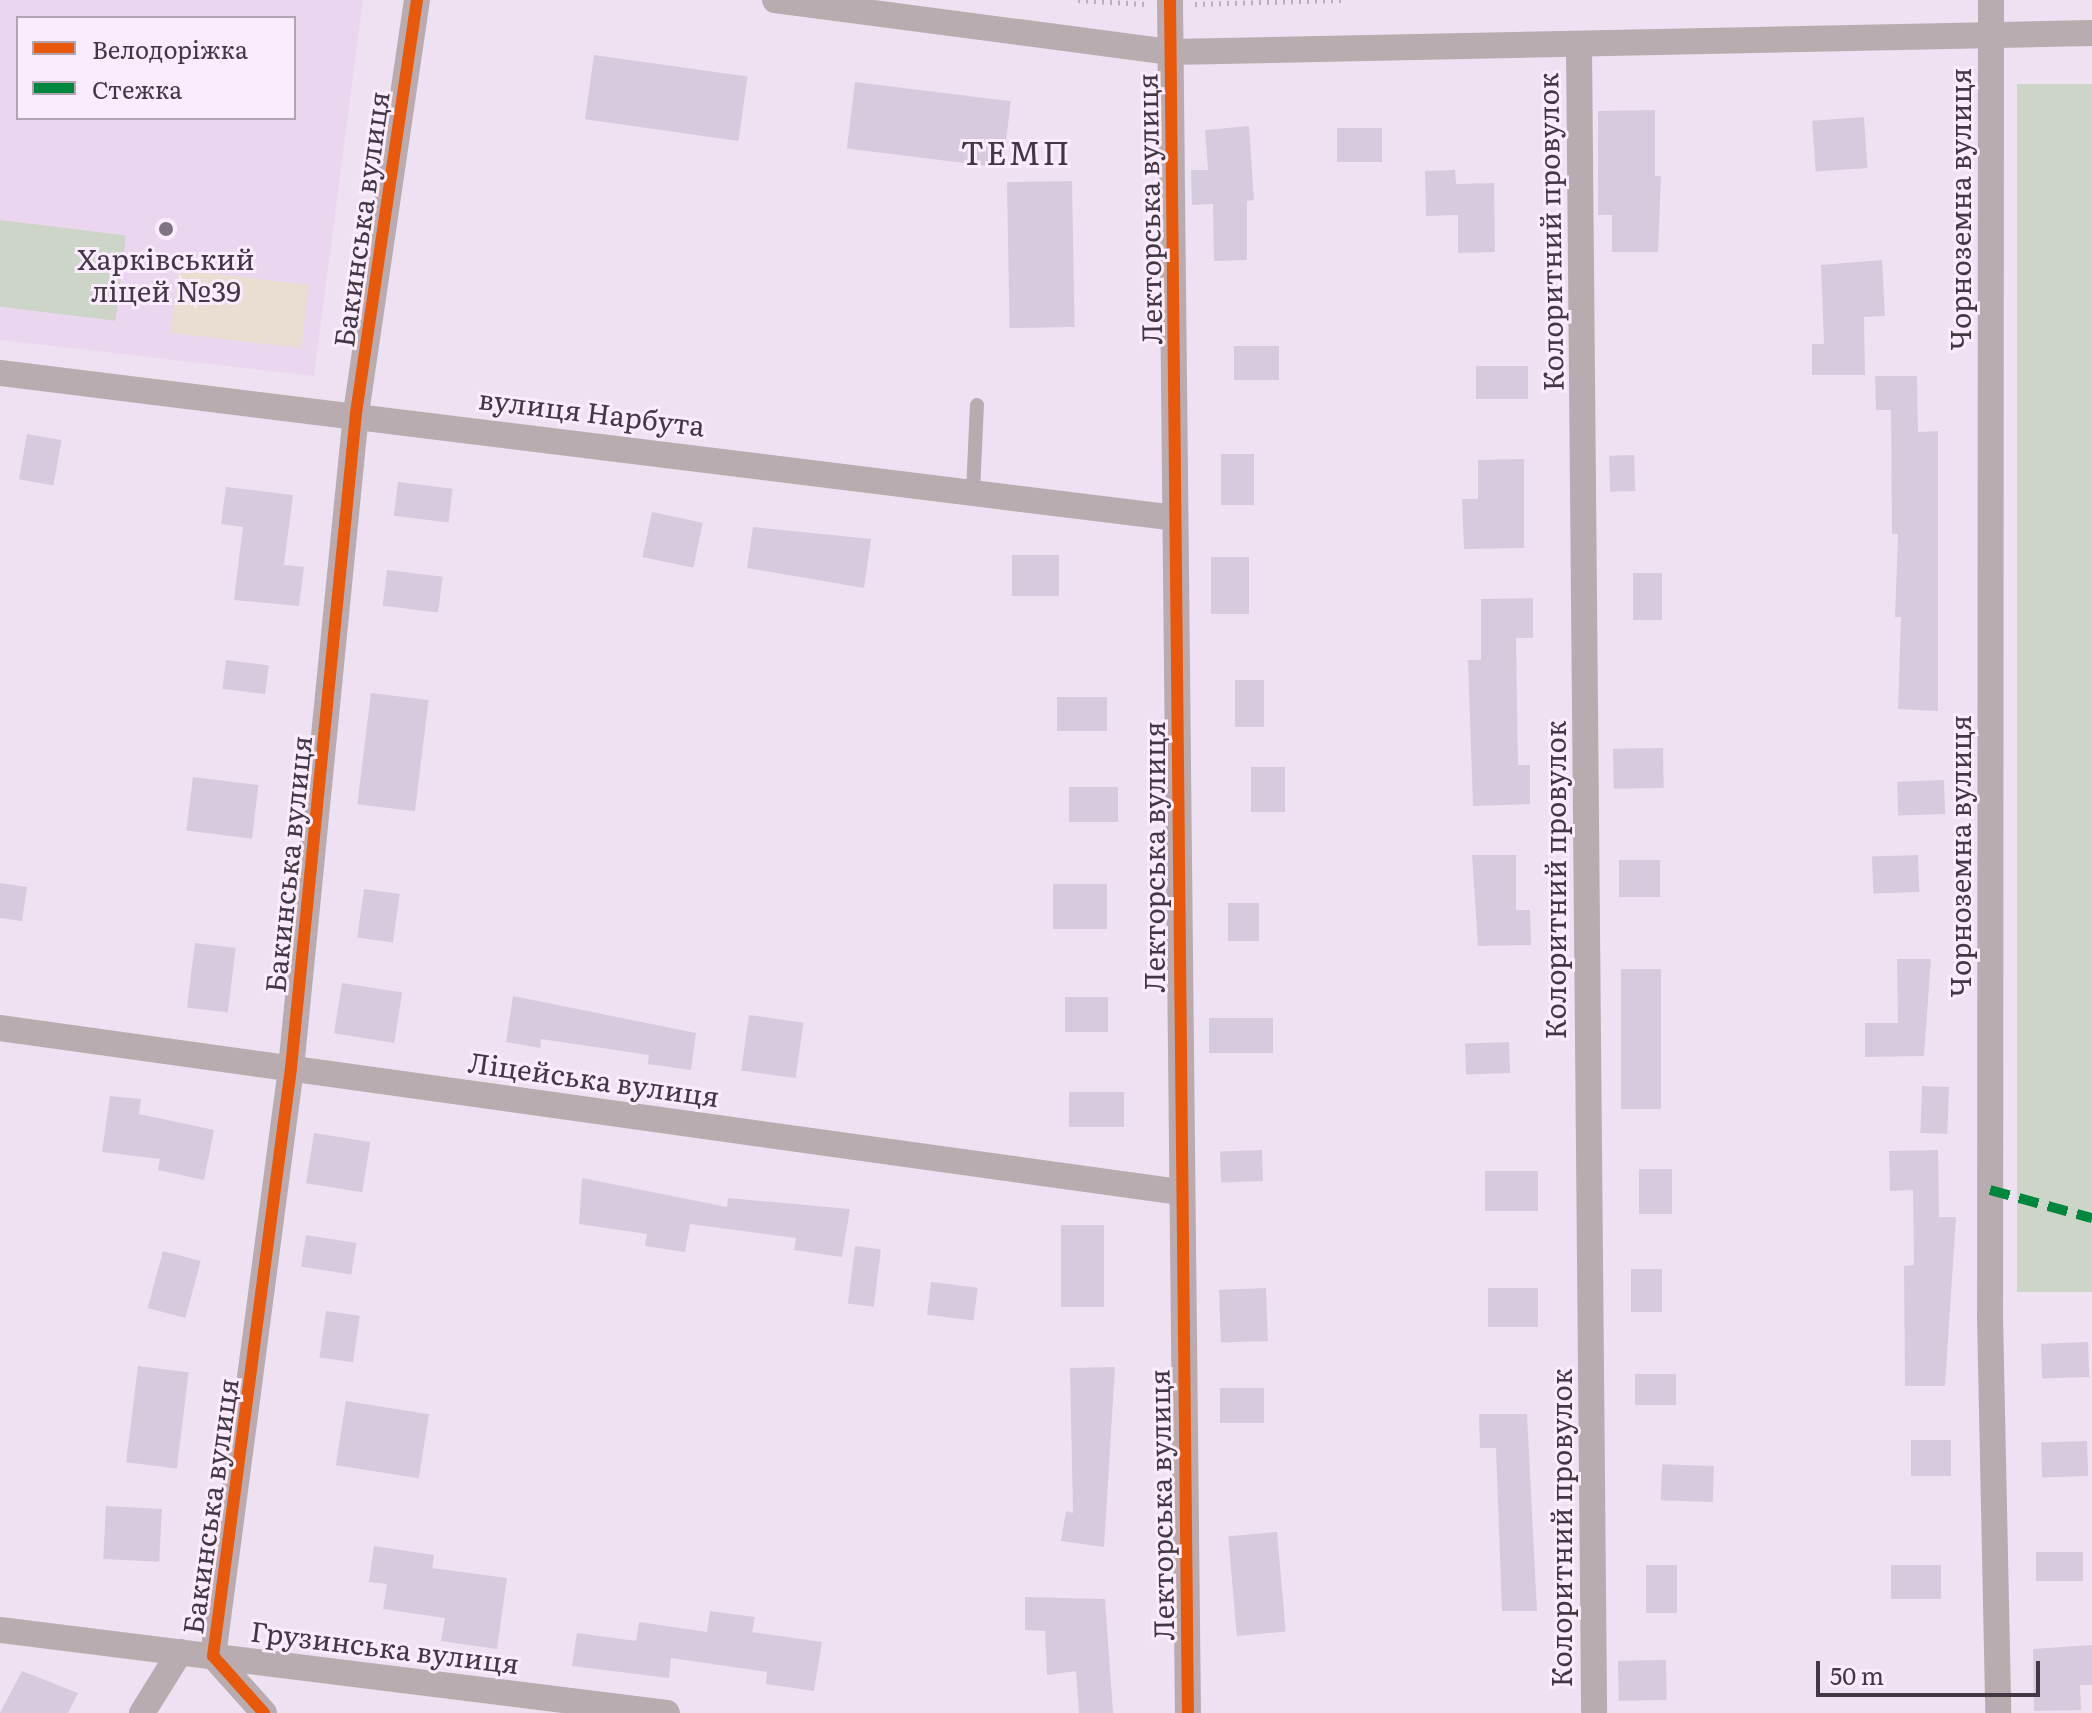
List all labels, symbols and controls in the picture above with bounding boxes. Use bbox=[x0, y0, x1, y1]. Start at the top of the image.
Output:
legend bbox=[16, 16, 296, 120]
text: Велодоріжка bbox=[92, 31, 248, 66]
street label: Чорноземна вулиця bbox=[1942, 68, 1976, 350]
text: Стежка bbox=[92, 71, 182, 106]
street label: Колоритний провулок bbox=[1529, 72, 1569, 392]
street label: Лекторська вулиця bbox=[1129, 73, 1167, 345]
street label: Бакинська вулиця bbox=[325, 89, 395, 349]
district label: ТЕМП bbox=[961, 132, 1071, 170]
marker: Харківський ліцей №39 bbox=[157, 220, 175, 238]
place label: Харківський ліцей №39 bbox=[77, 241, 255, 307]
street label: вулиця Нарбута bbox=[477, 380, 707, 442]
street label: Чорноземна вулиця bbox=[1942, 715, 1976, 997]
street label: Колоритний провулок bbox=[1537, 720, 1571, 1040]
street label: Лекторська вулиця bbox=[1136, 721, 1170, 993]
street label: Бакинська вулиця bbox=[257, 734, 317, 994]
street label: Ліцейська вулиця bbox=[466, 1044, 722, 1112]
street label: Колоритний провулок bbox=[1543, 1368, 1577, 1688]
street label: Лекторська вулиця bbox=[1141, 1369, 1179, 1641]
street label: Бакинська вулиця bbox=[174, 1376, 244, 1636]
street label: Грузинська вулиця bbox=[249, 1613, 521, 1679]
scale bar bbox=[1820, 1645, 2044, 1695]
text: 50 m bbox=[1830, 1657, 1884, 1692]

